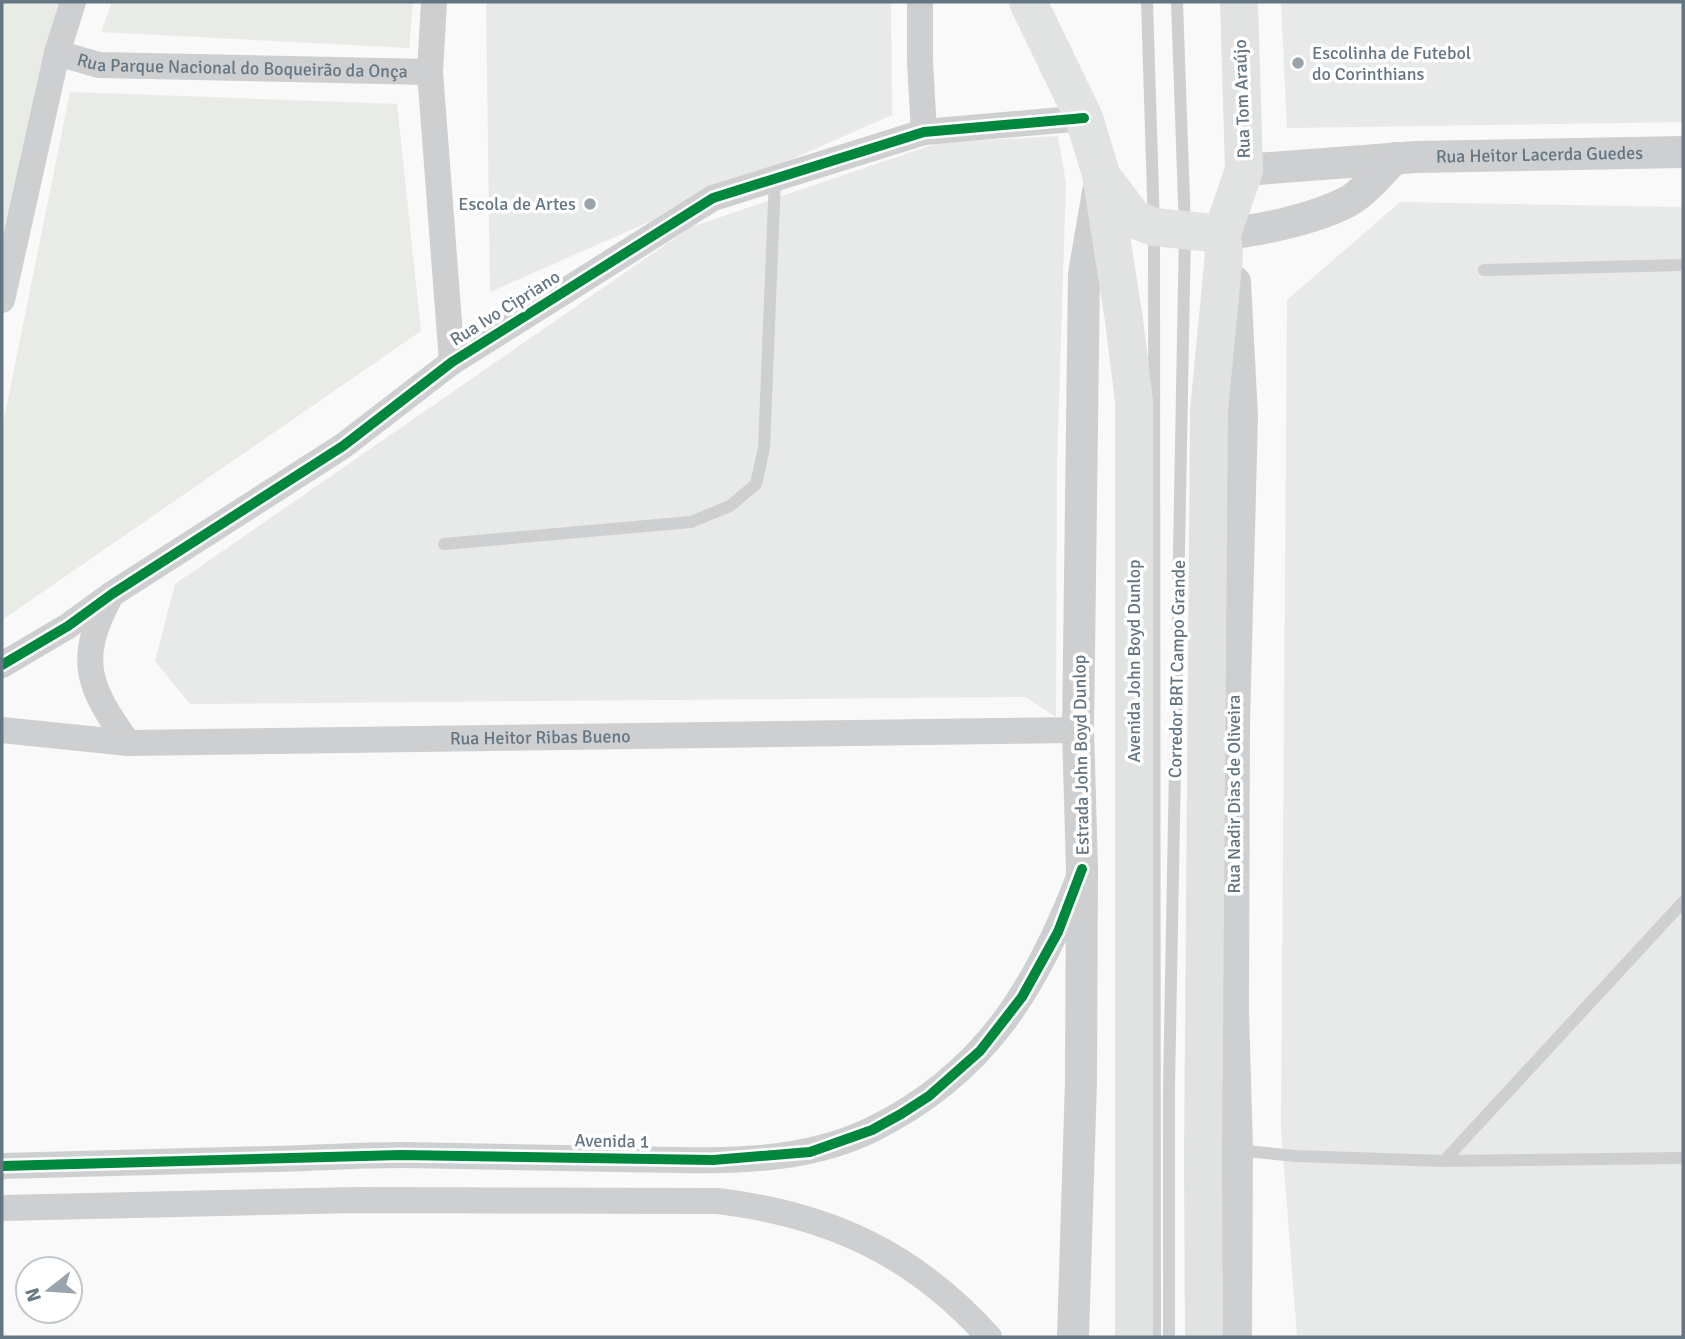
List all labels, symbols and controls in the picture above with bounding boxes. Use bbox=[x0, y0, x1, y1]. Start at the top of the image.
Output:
street label: Rua Tom Araújo bbox=[1229, 39, 1255, 159]
place label: Escolinha de Futebol do Corinthians bbox=[1312, 42, 1471, 85]
street label: Rua Parque Nacional do Boqueirão da Onça bbox=[75, 48, 408, 83]
marker: Escolinha de Futebol do Corinthians bbox=[1290, 55, 1306, 71]
street label: Rua Heitor Lacerda Guedes bbox=[1436, 142, 1643, 168]
place label: Escola de Artes bbox=[458, 193, 576, 215]
marker: Escola de Artes bbox=[582, 196, 598, 212]
street label: Rua Ivo Cipriano bbox=[446, 265, 564, 351]
street label: Avenida John Boyd Dunlop bbox=[1123, 559, 1145, 763]
street label: Corredor BRT Campo Grande bbox=[1164, 560, 1190, 778]
street label: Estrada John Boyd Dunlop bbox=[1068, 655, 1094, 855]
street label: Rua Nadir Dias de Oliveira bbox=[1223, 695, 1245, 893]
street label: Rua Heitor Ribas Bueno bbox=[450, 725, 631, 750]
street label: Avenida 1 bbox=[574, 1129, 650, 1153]
north arrow bbox=[14, 1255, 84, 1325]
text: N bbox=[20, 1285, 47, 1305]

